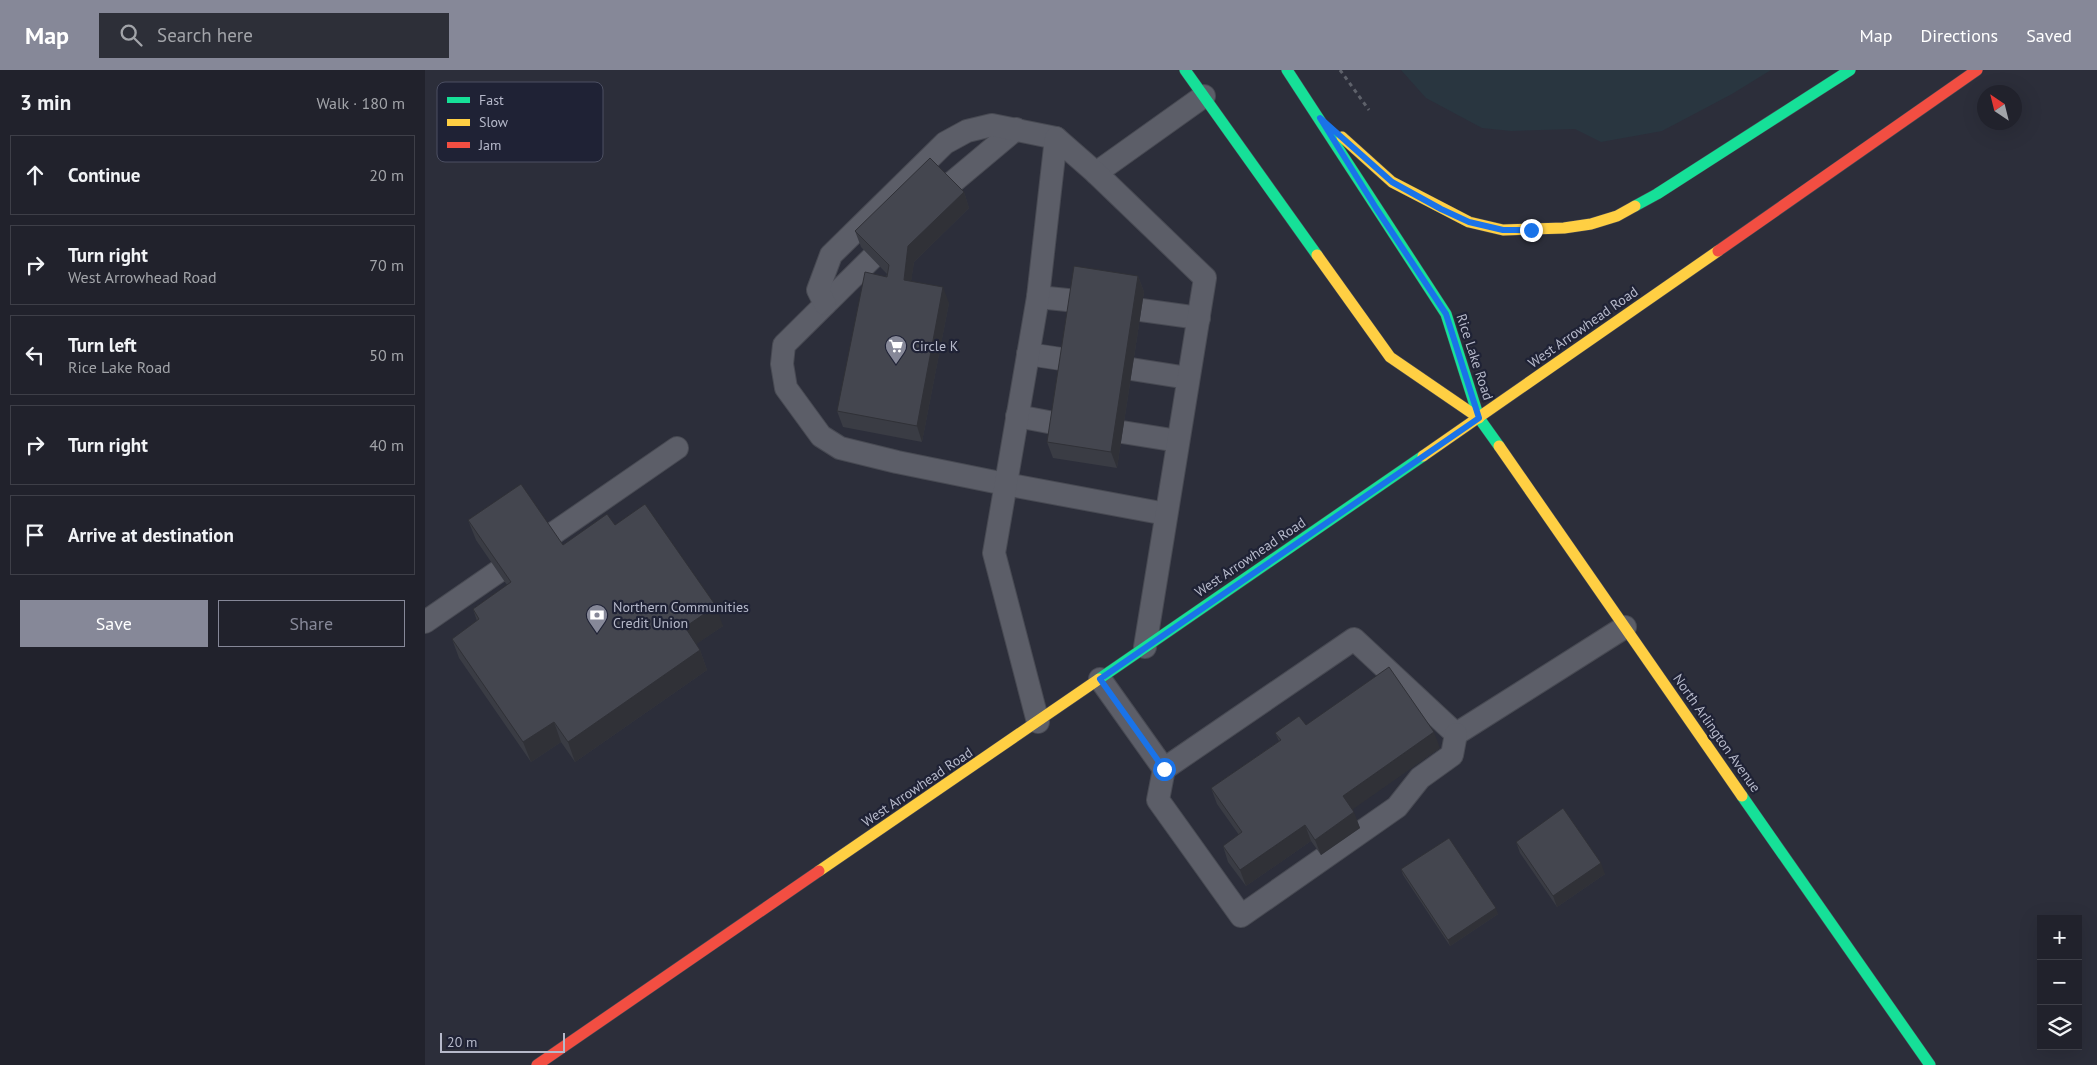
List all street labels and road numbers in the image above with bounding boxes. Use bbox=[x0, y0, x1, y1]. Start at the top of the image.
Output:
street label: West Arrowhead Road bbox=[1525, 282, 1641, 372]
street label: Rice Lake Road bbox=[1453, 311, 1497, 403]
street label: West Arrowhead Road bbox=[1191, 513, 1309, 601]
street label: North Arlington Avenue bbox=[1669, 670, 1765, 796]
street label: West Arrowhead Road bbox=[858, 743, 976, 831]

